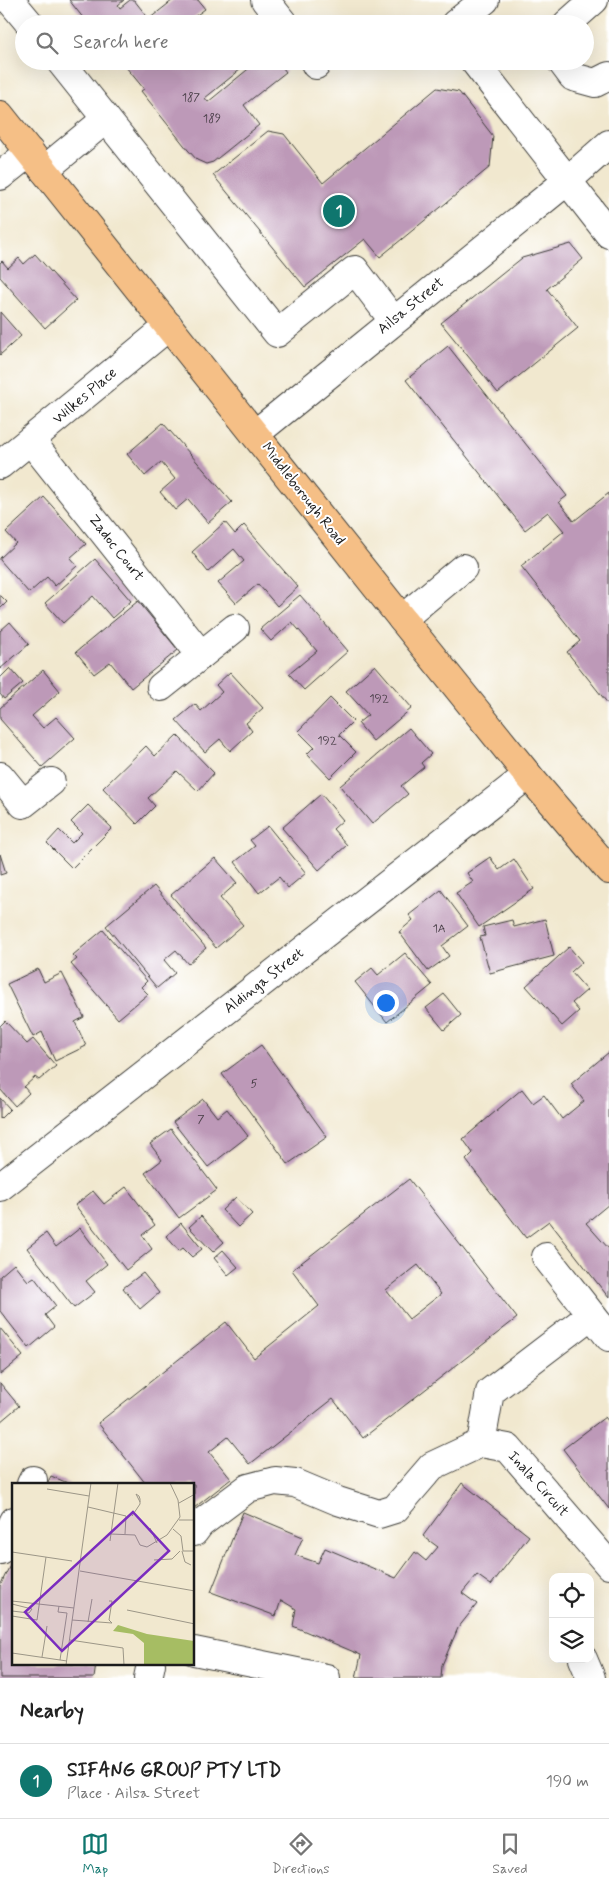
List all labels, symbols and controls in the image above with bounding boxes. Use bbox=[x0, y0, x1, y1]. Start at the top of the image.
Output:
search box bbox=[15, 15, 594, 70]
icon: search bbox=[33, 29, 61, 57]
text: Search here bbox=[73, 30, 169, 55]
house number: 187 bbox=[182, 90, 201, 106]
house number: 189 bbox=[203, 111, 221, 127]
pin: 1 bbox=[323, 192, 355, 230]
street label: Ailsa Street bbox=[373, 273, 449, 339]
street label: Wilkes Place bbox=[49, 363, 122, 429]
street label: Middleborough Road bbox=[256, 438, 350, 550]
street label: Zadoc Court bbox=[84, 510, 148, 586]
house number: 192 bbox=[369, 691, 389, 707]
house number: 192 bbox=[317, 733, 337, 749]
house number: 1A bbox=[432, 921, 446, 937]
street label: Aldinga Street bbox=[220, 943, 308, 1019]
your location bbox=[373, 990, 399, 1016]
house number: 5 bbox=[250, 1076, 258, 1092]
house number: 7 bbox=[197, 1112, 205, 1128]
street label: Inala Circuit bbox=[503, 1447, 573, 1521]
inset map bbox=[12, 1483, 195, 1666]
map controls bbox=[549, 1573, 594, 1663]
button: locate bbox=[549, 1573, 594, 1618]
button: layers bbox=[549, 1618, 594, 1663]
text: Nearby bbox=[20, 1697, 84, 1725]
text: SIFANG GROUP PTY LTD bbox=[67, 1758, 281, 1783]
text: 1 bbox=[32, 1771, 40, 1792]
text: 190 m bbox=[546, 1771, 589, 1792]
text: Place · Ailsa Street bbox=[67, 1783, 200, 1804]
tab: Map bbox=[81, 1830, 109, 1878]
tab: Directions bbox=[272, 1830, 330, 1878]
tab: Saved bbox=[492, 1830, 528, 1878]

